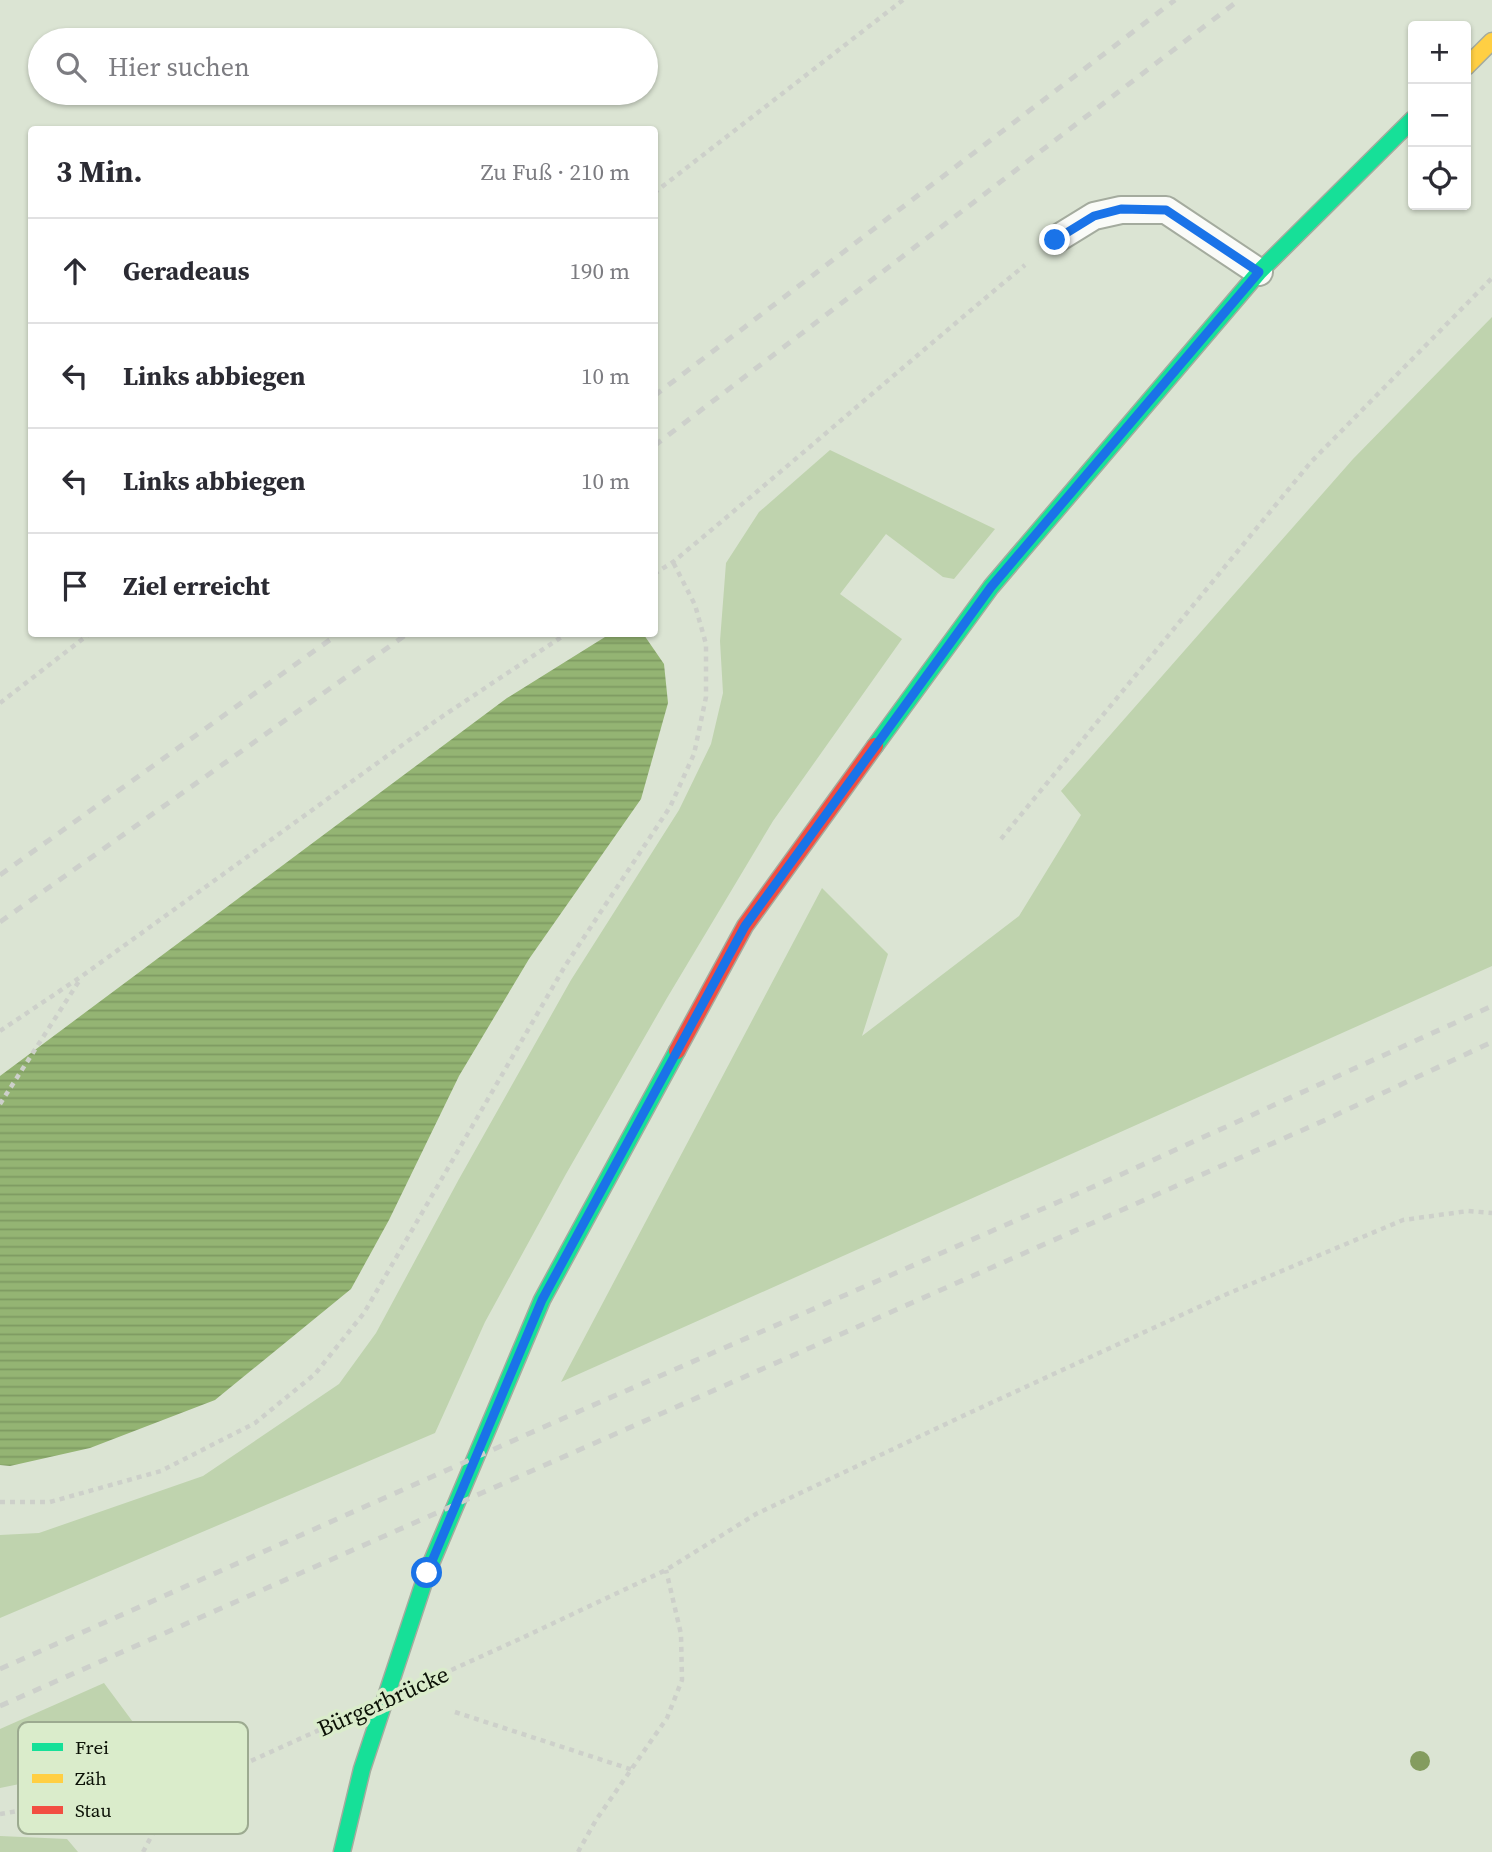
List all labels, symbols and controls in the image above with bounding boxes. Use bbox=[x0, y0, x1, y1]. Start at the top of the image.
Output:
map controls bbox=[1408, 21, 1471, 210]
button: + bbox=[1408, 21, 1471, 84]
search box bbox=[28, 28, 658, 105]
icon: search bbox=[52, 48, 90, 86]
text: Hier suchen bbox=[108, 49, 250, 85]
button: − bbox=[1408, 84, 1471, 147]
button: locate bbox=[1408, 147, 1471, 210]
text: 3 Min. bbox=[56, 151, 143, 192]
text: Zu Fuß · 210 m bbox=[481, 156, 630, 188]
route end bbox=[1039, 224, 1070, 255]
icon: ahead bbox=[56, 252, 94, 290]
text: Geradeaus bbox=[123, 253, 250, 289]
text: 190 m bbox=[569, 255, 630, 287]
icon: left bbox=[56, 357, 94, 395]
text: Links abbiegen bbox=[123, 358, 306, 394]
text: 10 m bbox=[581, 360, 630, 392]
icon: left bbox=[56, 462, 94, 500]
text: Links abbiegen bbox=[123, 463, 306, 499]
text: 10 m bbox=[581, 465, 630, 497]
icon: arrive bbox=[56, 567, 94, 605]
text: Ziel erreicht bbox=[123, 568, 270, 604]
route start bbox=[411, 1557, 442, 1588]
street label: Bürgerbrücke bbox=[312, 1658, 454, 1744]
legend bbox=[18, 1722, 248, 1834]
text: Frei bbox=[75, 1734, 109, 1760]
text: Zäh bbox=[75, 1765, 107, 1791]
text: Stau bbox=[75, 1797, 111, 1823]

